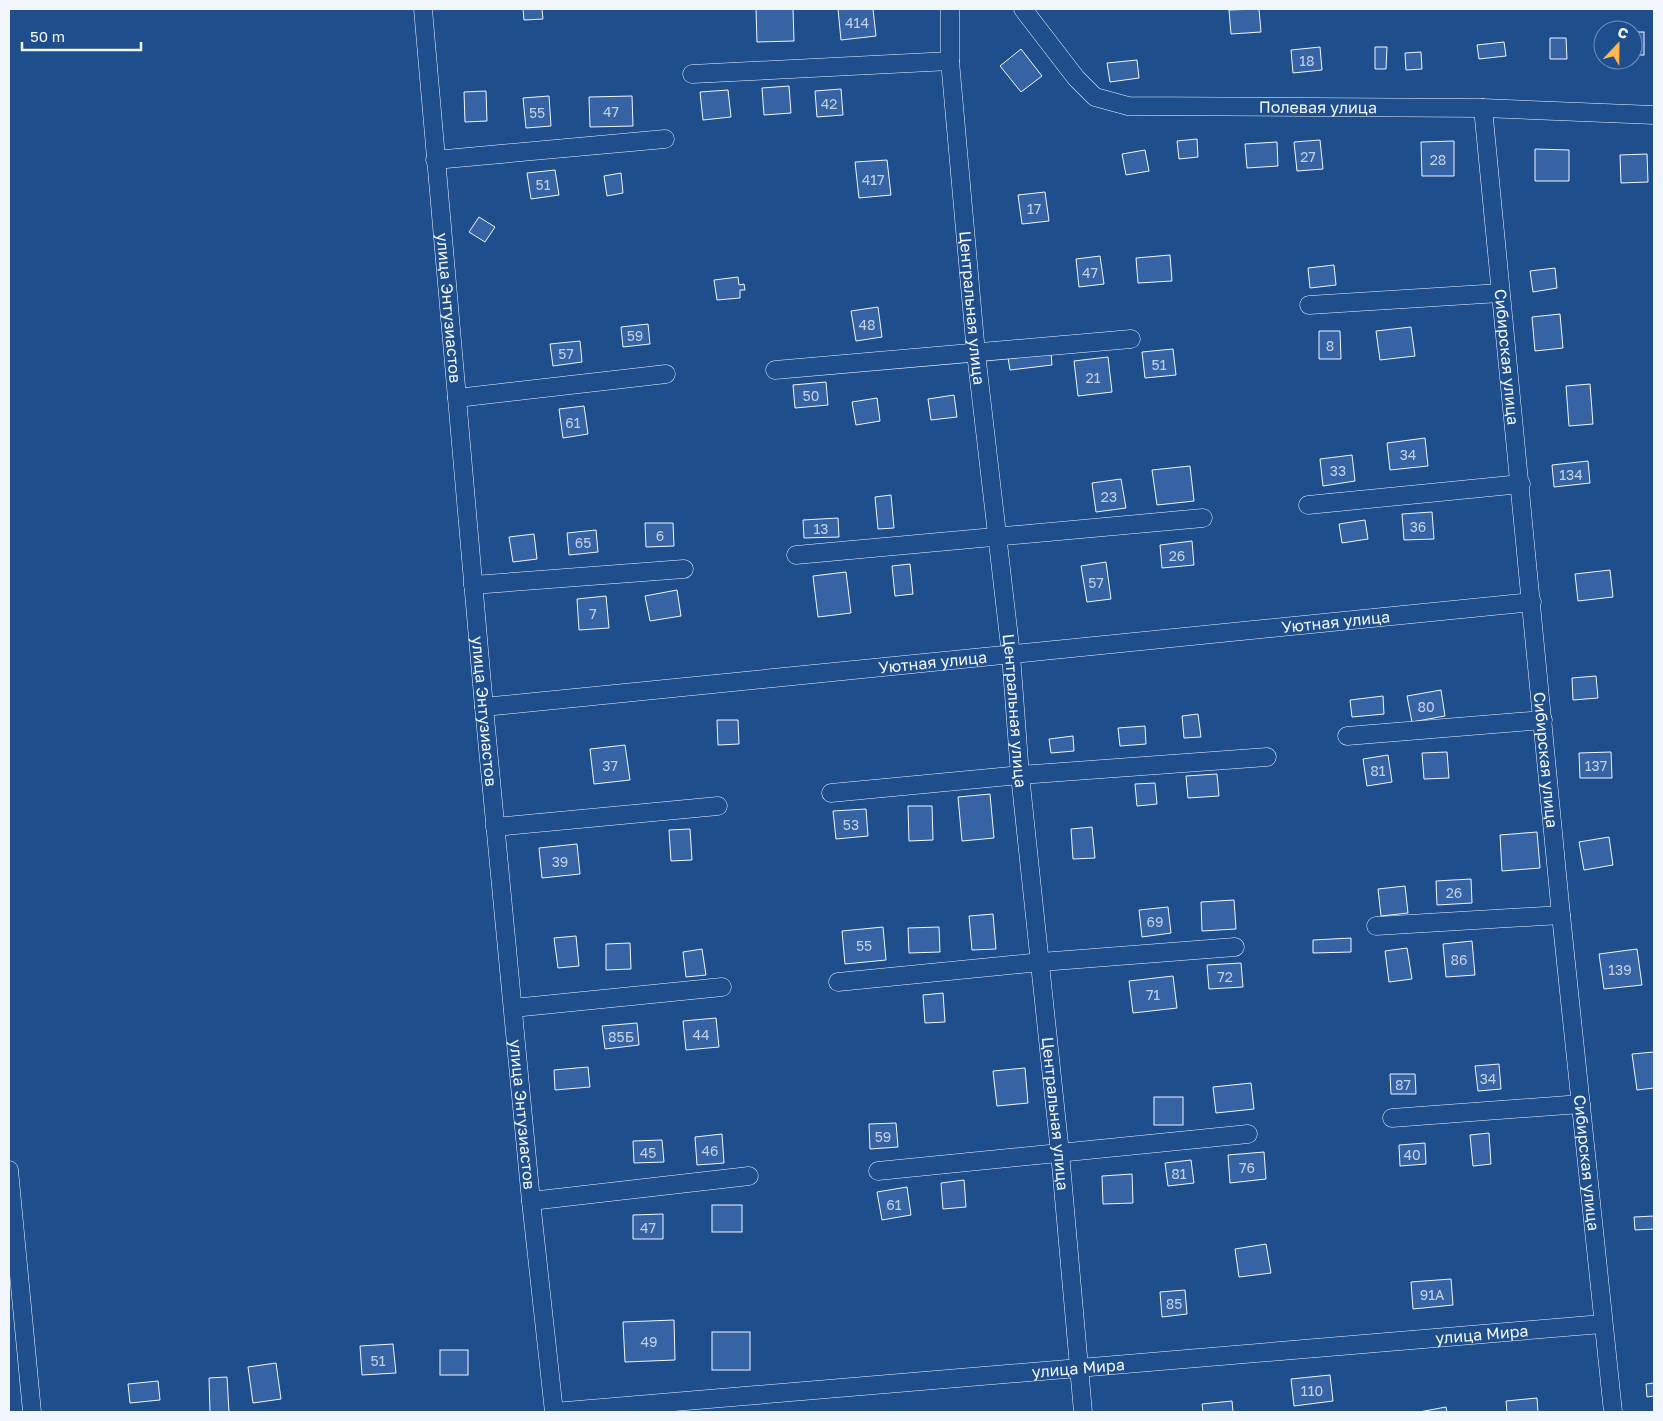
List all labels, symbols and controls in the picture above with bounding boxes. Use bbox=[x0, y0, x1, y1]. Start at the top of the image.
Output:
house number: 414 bbox=[845, 14, 869, 31]
scale bar bbox=[22, 20, 141, 52]
north arrow bbox=[1593, 20, 1643, 70]
text: С bbox=[1615, 23, 1631, 42]
text: 50 m bbox=[30, 27, 65, 45]
house number: 18 bbox=[1299, 52, 1315, 69]
house number: 42 bbox=[821, 95, 837, 112]
street label: Полевая улица bbox=[1259, 97, 1377, 117]
house number: 47 bbox=[603, 103, 619, 120]
house number: 55 bbox=[529, 104, 545, 121]
house number: 27 bbox=[1300, 148, 1316, 165]
house number: 28 bbox=[1430, 151, 1446, 168]
house number: 417 bbox=[862, 171, 884, 188]
house number: 51 bbox=[536, 176, 551, 193]
house number: 17 bbox=[1027, 200, 1041, 217]
street label: Центральная улица bbox=[955, 230, 990, 386]
street label: улица Энтузиастов bbox=[433, 232, 466, 384]
house number: 47 bbox=[1082, 264, 1098, 281]
street label: Сибирская улица bbox=[1491, 288, 1524, 426]
house number: 48 bbox=[858, 316, 876, 333]
house number: 59 bbox=[627, 327, 643, 344]
house number: 8 bbox=[1326, 337, 1334, 354]
house number: 57 bbox=[558, 345, 574, 362]
house number: 51 bbox=[1152, 356, 1167, 373]
house number: 21 bbox=[1086, 369, 1101, 386]
house number: 50 bbox=[803, 387, 819, 404]
house number: 61 bbox=[565, 414, 581, 431]
house number: 34 bbox=[1400, 446, 1416, 463]
house number: 33 bbox=[1330, 462, 1346, 479]
house number: 134 bbox=[1559, 466, 1583, 483]
house number: 23 bbox=[1101, 488, 1117, 505]
house number: 36 bbox=[1410, 518, 1426, 535]
house number: 13 bbox=[814, 520, 828, 537]
house number: 6 bbox=[656, 527, 664, 544]
house number: 65 bbox=[575, 534, 591, 551]
house number: 26 bbox=[1169, 547, 1185, 564]
house number: 57 bbox=[1088, 574, 1104, 591]
house number: 7 bbox=[589, 605, 597, 622]
street label: Уютная улица bbox=[1280, 606, 1391, 637]
street label: Центральная улица bbox=[999, 633, 1031, 789]
street label: улица Энтузиастов bbox=[468, 635, 502, 787]
street label: Уютная улица bbox=[877, 647, 988, 677]
street label: Сибирская улица bbox=[1529, 691, 1563, 829]
house number: 80 bbox=[1417, 698, 1435, 715]
house number: 37 bbox=[602, 757, 618, 774]
house number: 137 bbox=[1585, 757, 1607, 774]
house number: 81 bbox=[1370, 762, 1386, 779]
house number: 53 bbox=[843, 816, 859, 833]
house number: 39 bbox=[552, 853, 568, 870]
house number: 26 bbox=[1446, 884, 1462, 901]
house number: 69 bbox=[1147, 913, 1163, 930]
house number: 55 bbox=[856, 937, 872, 954]
house number: 86 bbox=[1450, 951, 1468, 968]
house number: 139 bbox=[1608, 961, 1632, 978]
house number: 72 bbox=[1217, 968, 1233, 985]
house number: 71 bbox=[1146, 986, 1160, 1003]
house number: 44 bbox=[692, 1026, 710, 1043]
house number: 85Б bbox=[608, 1028, 634, 1045]
street label: Центральная улица bbox=[1038, 1036, 1073, 1191]
street label: улица Энтузиастов bbox=[506, 1039, 540, 1190]
house number: 34 bbox=[1480, 1070, 1496, 1087]
house number: 87 bbox=[1395, 1076, 1411, 1093]
street label: Сибирская улица bbox=[1570, 1094, 1604, 1232]
house number: 59 bbox=[875, 1128, 891, 1145]
house number: 46 bbox=[701, 1142, 719, 1159]
house number: 45 bbox=[640, 1144, 656, 1161]
house number: 40 bbox=[1403, 1146, 1421, 1163]
house number: 76 bbox=[1239, 1159, 1255, 1176]
house number: 81 bbox=[1171, 1165, 1187, 1182]
house number: 61 bbox=[886, 1196, 902, 1213]
house number: 47 bbox=[640, 1219, 656, 1236]
house number: 91А bbox=[1420, 1286, 1445, 1303]
house number: 85 bbox=[1166, 1295, 1182, 1312]
street label: улица Мира bbox=[1434, 1320, 1529, 1348]
house number: 49 bbox=[640, 1333, 658, 1350]
house number: 51 bbox=[371, 1352, 386, 1369]
street label: улица Мира bbox=[1031, 1354, 1126, 1382]
house number: 110 bbox=[1301, 1382, 1323, 1399]

